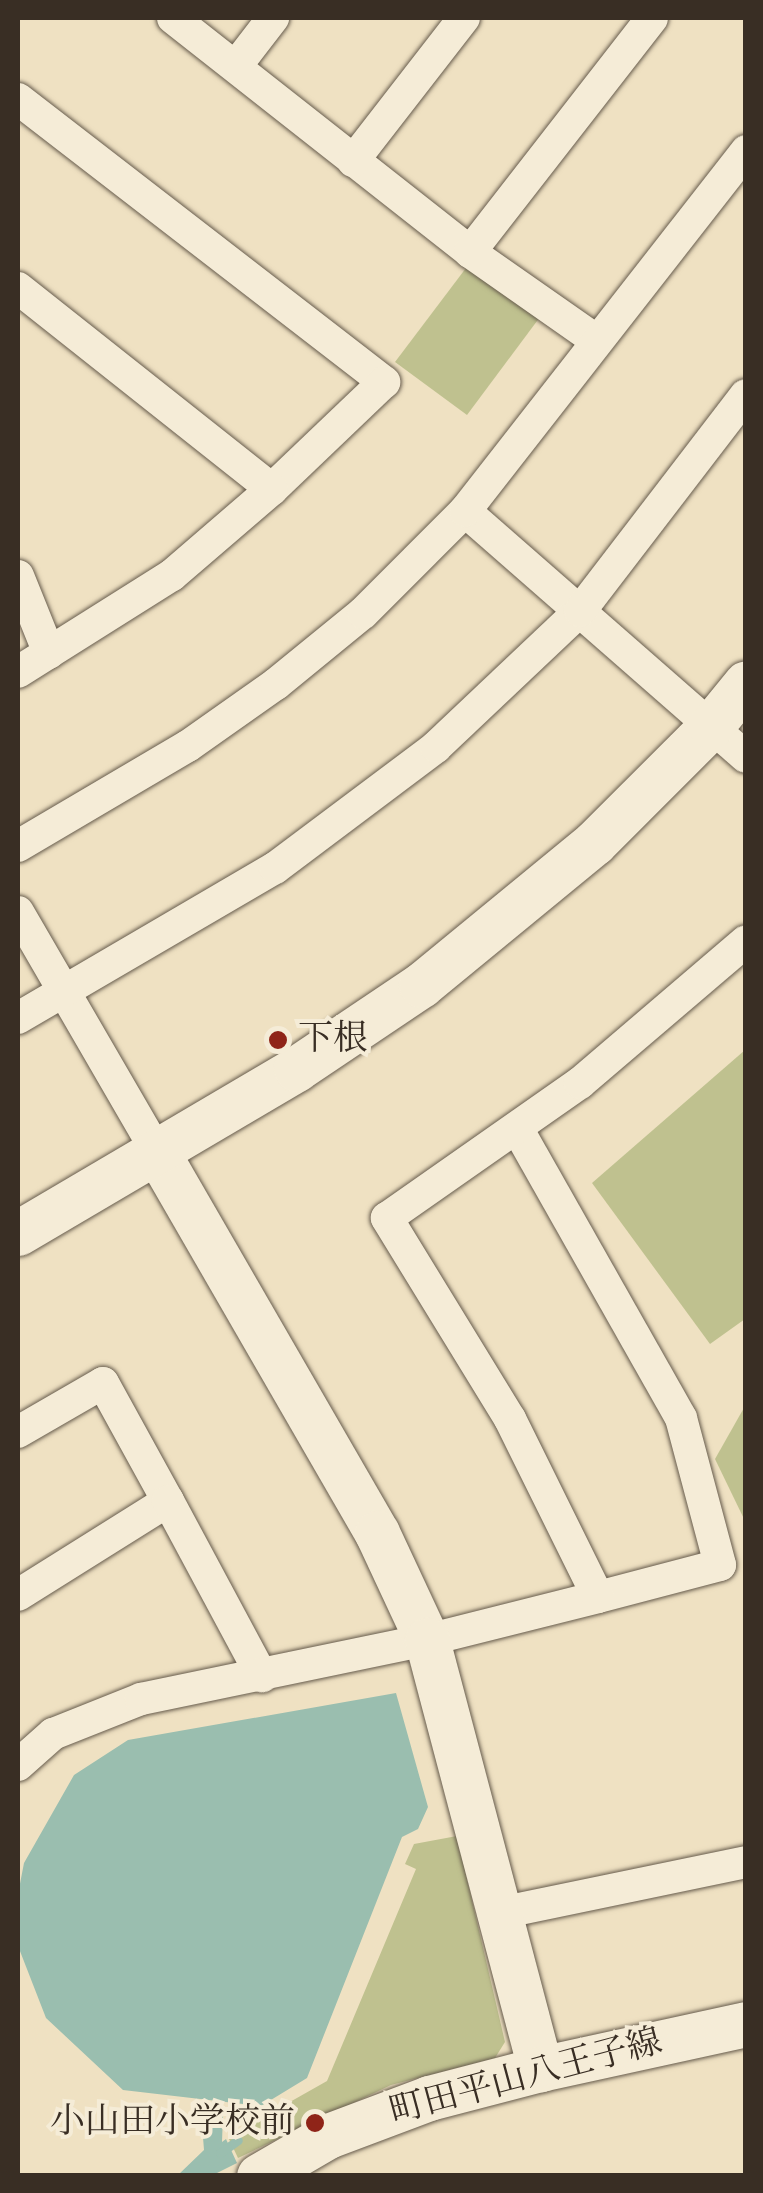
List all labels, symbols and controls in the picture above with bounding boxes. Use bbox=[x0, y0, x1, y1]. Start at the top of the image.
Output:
place label: 下根 bbox=[298, 1019, 368, 1061]
marker: 下根 bbox=[267, 1029, 289, 1051]
street label: 町田平山八王子線 bbox=[385, 2021, 667, 2135]
place label: 小山田小学校前 bbox=[50, 2102, 295, 2144]
marker: 小山田小学校前 bbox=[304, 2112, 326, 2134]

